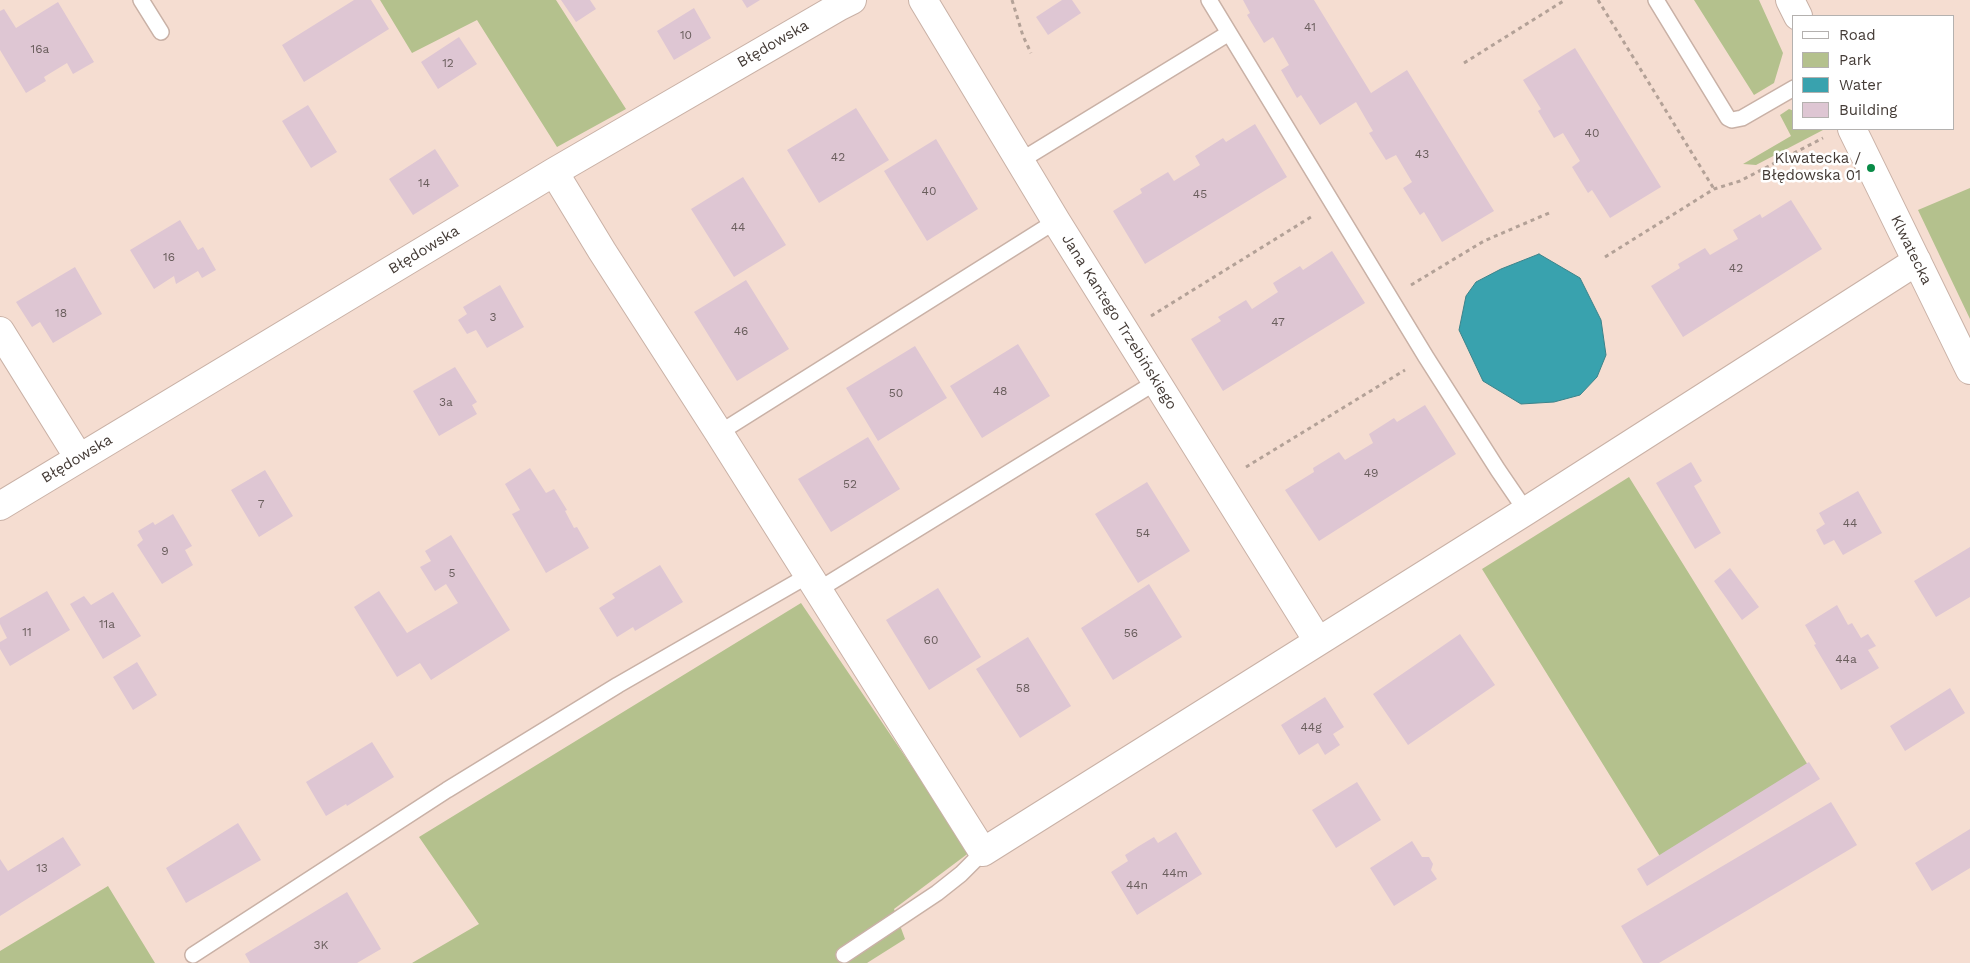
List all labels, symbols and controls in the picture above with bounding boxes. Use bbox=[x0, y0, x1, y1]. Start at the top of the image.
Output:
legend bbox=[1792, 15, 1955, 130]
street label: Błędowska bbox=[734, 16, 812, 72]
house number: 41 bbox=[1304, 20, 1316, 34]
text: Road bbox=[1839, 26, 1876, 44]
house number: 10 bbox=[680, 28, 692, 42]
house number: 16a bbox=[31, 42, 49, 56]
text: Park bbox=[1839, 51, 1871, 69]
house number: 12 bbox=[442, 56, 454, 70]
text: Water bbox=[1839, 76, 1882, 94]
text: Building bbox=[1839, 101, 1897, 119]
house number: 40 bbox=[1585, 126, 1599, 140]
house number: 43 bbox=[1415, 147, 1429, 161]
house number: 42 bbox=[831, 150, 845, 164]
place label: Klwatecka / Błędowska 01 bbox=[1761, 150, 1861, 185]
marker: Klwatecka / Błędowska 01 bbox=[1865, 162, 1877, 174]
house number: 14 bbox=[418, 176, 430, 190]
house number: 40 bbox=[922, 184, 936, 198]
house number: 45 bbox=[1193, 187, 1207, 201]
street label: Klwatecka bbox=[1886, 212, 1936, 288]
house number: 44 bbox=[731, 220, 745, 234]
street label: Błędowska bbox=[385, 222, 463, 278]
street label: Jana Kantego Trzebińskiego bbox=[1057, 231, 1181, 413]
house number: 16 bbox=[163, 250, 175, 264]
house number: 42 bbox=[1729, 261, 1743, 275]
house number: 18 bbox=[55, 306, 67, 320]
house number: 3 bbox=[490, 310, 496, 324]
house number: 47 bbox=[1271, 315, 1285, 329]
house number: 46 bbox=[734, 324, 748, 338]
house number: 48 bbox=[993, 384, 1007, 398]
house number: 50 bbox=[889, 386, 903, 400]
house number: 3a bbox=[439, 395, 453, 409]
street label: Błędowska bbox=[38, 431, 116, 487]
house number: 49 bbox=[1364, 466, 1378, 480]
house number: 52 bbox=[843, 477, 857, 491]
house number: 7 bbox=[258, 497, 264, 511]
house number: 44 bbox=[1843, 516, 1857, 530]
house number: 54 bbox=[1136, 526, 1150, 540]
house number: 9 bbox=[161, 544, 169, 558]
house number: 5 bbox=[449, 566, 455, 580]
house number: 11a bbox=[99, 617, 115, 631]
house number: 11 bbox=[22, 625, 32, 639]
house number: 56 bbox=[1124, 626, 1138, 640]
house number: 60 bbox=[924, 633, 938, 647]
house number: 44a bbox=[1835, 652, 1857, 666]
house number: 58 bbox=[1016, 681, 1030, 695]
house number: 44g bbox=[1300, 720, 1322, 734]
house number: 13 bbox=[36, 861, 48, 875]
house number: 44m bbox=[1162, 866, 1188, 880]
house number: 44n bbox=[1126, 878, 1148, 892]
house number: 3K bbox=[314, 938, 328, 952]

